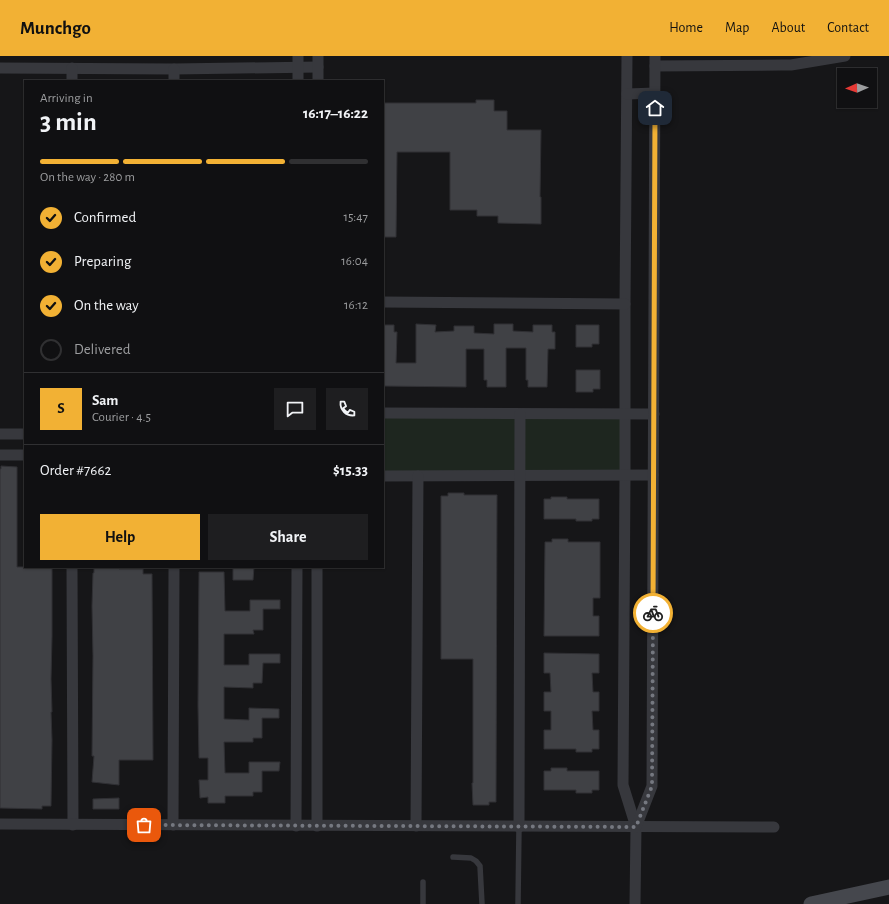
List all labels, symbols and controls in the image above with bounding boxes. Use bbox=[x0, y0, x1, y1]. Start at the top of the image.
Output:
text: Munchgo bbox=[20, 19, 91, 38]
text: Home bbox=[669, 21, 703, 35]
text: Map bbox=[725, 21, 749, 35]
text: About bbox=[771, 21, 805, 35]
text: Contact bbox=[827, 21, 869, 35]
north arrow bbox=[837, 68, 877, 108]
map controls bbox=[837, 68, 877, 108]
pin bbox=[638, 91, 672, 125]
text: Arriving in bbox=[40, 92, 93, 105]
icon: home bbox=[644, 97, 666, 119]
text: 16:17–16:22 bbox=[303, 106, 368, 121]
text: 3 min bbox=[40, 109, 97, 135]
text: On the way · 280 m bbox=[40, 171, 135, 184]
icon: check bbox=[40, 207, 62, 229]
text: Confirmed bbox=[74, 210, 136, 225]
text: 15:47 bbox=[343, 211, 368, 224]
icon: check bbox=[40, 251, 62, 273]
text: Preparing bbox=[74, 254, 131, 269]
text: 16:04 bbox=[341, 255, 368, 268]
icon: check bbox=[40, 295, 62, 317]
text: On the way bbox=[74, 298, 139, 313]
text: 16:12 bbox=[344, 299, 368, 312]
text: Delivered bbox=[74, 342, 131, 357]
button: chat bbox=[274, 388, 316, 430]
button: phone bbox=[326, 388, 368, 430]
text: Sam bbox=[92, 393, 118, 408]
text: S bbox=[57, 401, 65, 416]
text: Courier · 4.5 bbox=[92, 411, 151, 424]
text: Order #7662 bbox=[40, 463, 111, 478]
text: $15.33 bbox=[333, 463, 368, 478]
button: Help bbox=[40, 514, 200, 560]
button: Share bbox=[208, 514, 368, 560]
courier bbox=[633, 593, 673, 633]
icon: bike bbox=[642, 602, 664, 624]
pin bbox=[127, 808, 161, 842]
icon: bag bbox=[133, 814, 155, 836]

